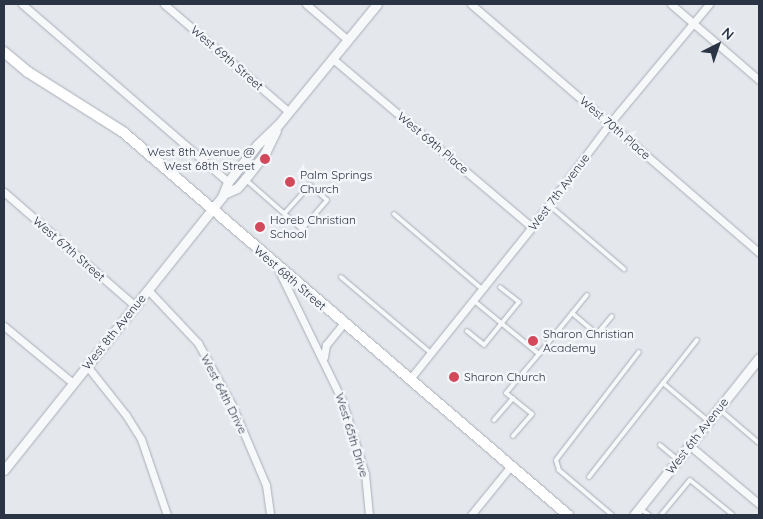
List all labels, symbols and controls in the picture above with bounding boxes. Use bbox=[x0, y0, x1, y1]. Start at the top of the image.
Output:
north arrow bbox=[693, 20, 743, 70]
street label: West 69th Street bbox=[188, 23, 266, 93]
text: N bbox=[718, 24, 738, 44]
street label: West 70th Place bbox=[577, 93, 653, 163]
street label: West 69th Place bbox=[394, 109, 472, 177]
place label: West 8th Avenue @ West 68th Street bbox=[147, 145, 255, 173]
street label: West 7th Avenue bbox=[525, 151, 593, 233]
marker: West 8th Avenue @ West 68th Street bbox=[259, 153, 271, 165]
place label: Palm Springs Church bbox=[300, 168, 372, 196]
marker: Palm Springs Church bbox=[284, 176, 296, 188]
place label: Horeb Christian School bbox=[270, 213, 356, 241]
street label: West 67th Street bbox=[30, 214, 108, 284]
marker: Horeb Christian School bbox=[254, 221, 266, 233]
street label: West 68th Street bbox=[251, 243, 329, 313]
street label: West 8th Avenue bbox=[79, 291, 149, 373]
place label: Sharon Christian Academy bbox=[543, 327, 634, 355]
marker: Sharon Christian Academy bbox=[527, 335, 539, 347]
street label: West 64th Drive bbox=[198, 352, 250, 436]
place label: Sharon Church bbox=[464, 370, 546, 384]
marker: Sharon Church bbox=[448, 371, 460, 383]
street label: West 65th Drive bbox=[332, 391, 372, 479]
street label: West 6th Avenue bbox=[663, 395, 731, 477]

